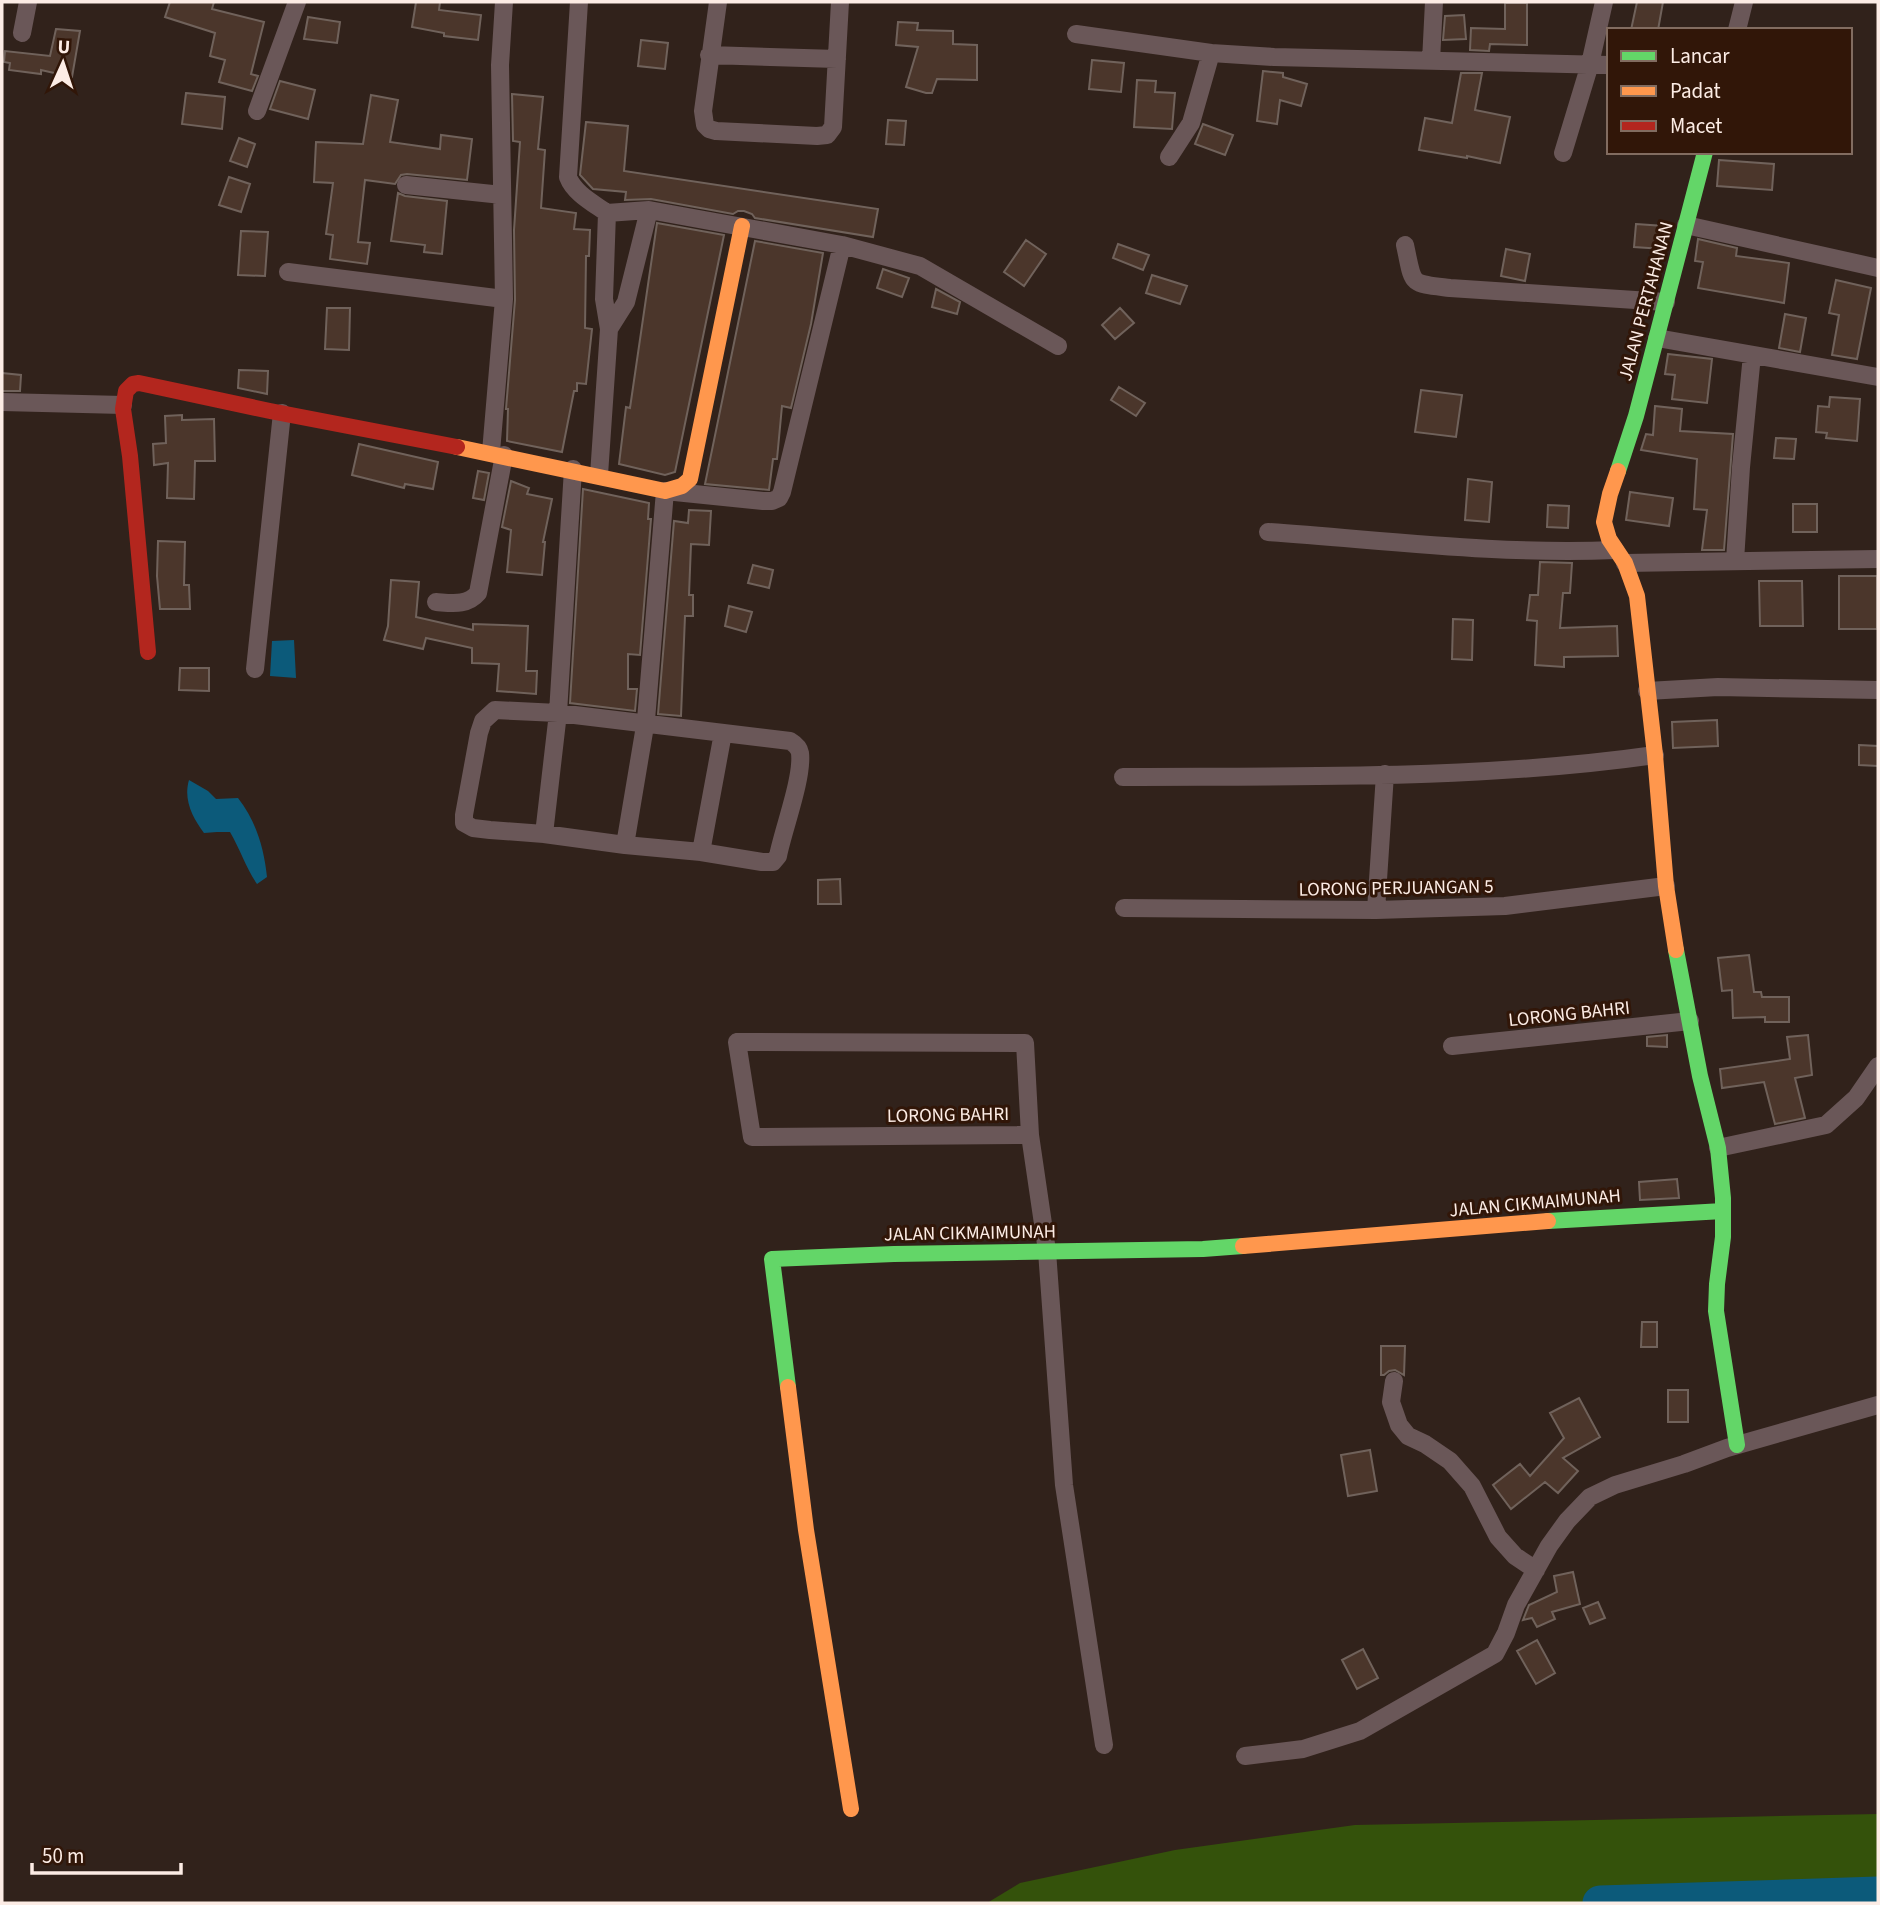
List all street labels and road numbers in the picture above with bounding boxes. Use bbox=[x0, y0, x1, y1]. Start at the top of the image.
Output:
street label: JALAN PERTAHANAN bbox=[1612, 219, 1681, 384]
street label: LORONG PERJUANGAN 5 bbox=[1298, 873, 1494, 904]
street label: LORONG BAHRI bbox=[1507, 995, 1631, 1034]
street label: LORONG BAHRI bbox=[887, 1101, 1009, 1130]
street label: JALAN CIKMAIMUNAH bbox=[1448, 1183, 1622, 1224]
street label: JALAN CIKMAIMUNAH bbox=[884, 1218, 1056, 1248]

